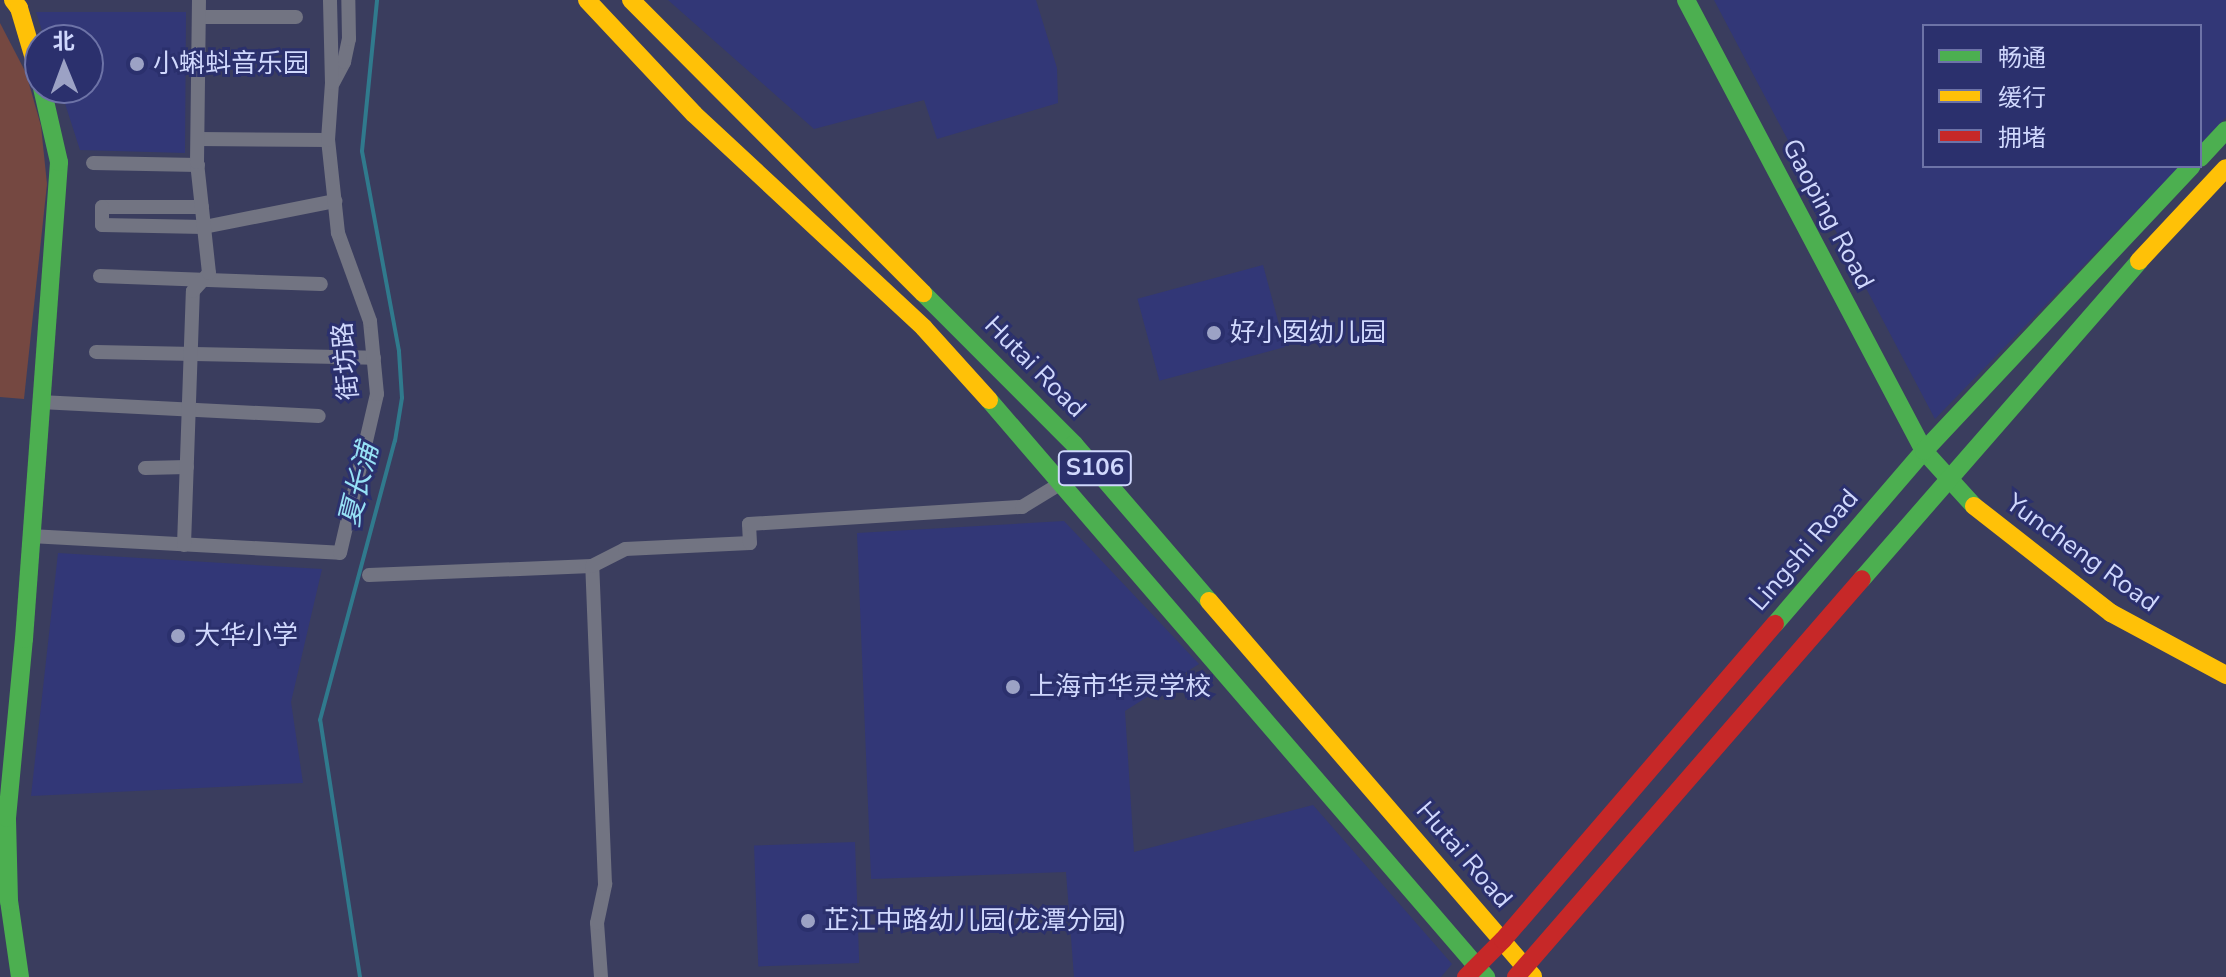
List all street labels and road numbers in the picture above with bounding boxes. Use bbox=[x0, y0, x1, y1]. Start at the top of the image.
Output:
street label: Gaoping Road bbox=[1775, 134, 1881, 294]
street label: Hutai Road bbox=[978, 310, 1092, 424]
street label: 街坊路 bbox=[327, 321, 365, 401]
road number: S106 bbox=[1057, 448, 1133, 488]
street label: Lingshi Road bbox=[1743, 483, 1865, 617]
street label: Yuncheng Road bbox=[2000, 487, 2164, 619]
street label: Hutai Road bbox=[1409, 796, 1519, 914]

